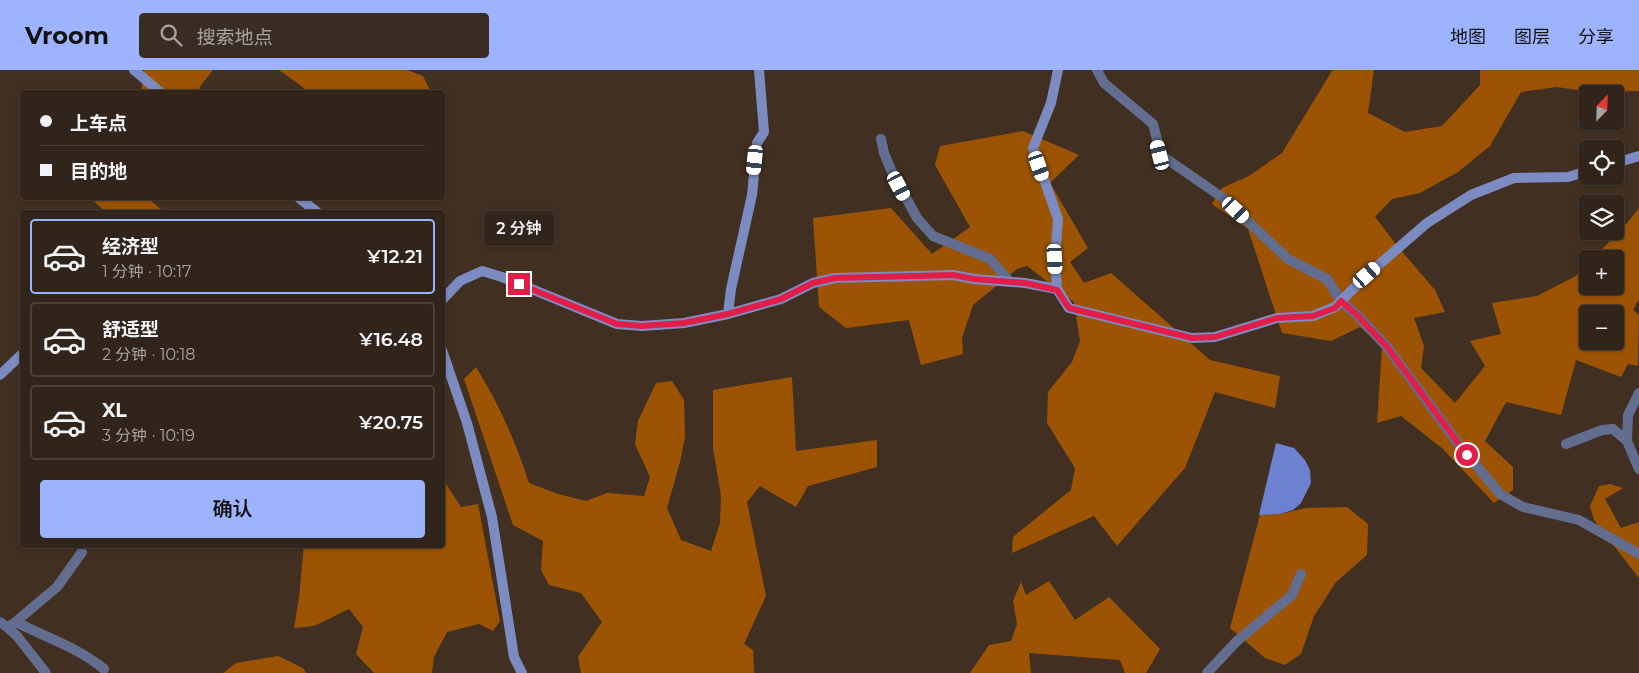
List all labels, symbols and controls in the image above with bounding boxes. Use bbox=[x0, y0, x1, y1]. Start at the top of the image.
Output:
search box bbox=[139, 13, 489, 58]
text: Vroom bbox=[25, 21, 109, 50]
icon: search bbox=[157, 21, 185, 49]
text: 搜索地点 bbox=[197, 26, 273, 49]
text: 地图 bbox=[1450, 26, 1486, 48]
text: 图层 bbox=[1514, 26, 1550, 48]
text: 分享 bbox=[1578, 26, 1614, 48]
north arrow bbox=[1579, 85, 1624, 130]
map controls bbox=[1579, 85, 1624, 350]
text: 上车点 bbox=[70, 112, 127, 135]
car bbox=[1149, 139, 1170, 171]
button: locate bbox=[1579, 140, 1624, 185]
car bbox=[745, 144, 764, 176]
car bbox=[1027, 149, 1050, 183]
text: 目的地 bbox=[70, 160, 127, 183]
car bbox=[885, 169, 912, 203]
car bbox=[1219, 194, 1252, 226]
button: layers bbox=[1579, 195, 1624, 240]
callout: 2 分钟 bbox=[484, 212, 554, 246]
text: 2 分钟 bbox=[496, 219, 542, 238]
icon: car bbox=[42, 234, 87, 279]
text: 经济型 bbox=[102, 235, 159, 258]
car bbox=[1046, 244, 1063, 274]
text: ¥12.21 bbox=[367, 245, 423, 268]
button: + bbox=[1579, 250, 1624, 295]
car bbox=[1350, 259, 1383, 291]
text: 1 分钟 · 10:17 bbox=[102, 262, 191, 281]
route end bbox=[508, 273, 530, 295]
button: − bbox=[1579, 305, 1624, 350]
icon: car bbox=[42, 317, 87, 362]
text: 舒适型 bbox=[102, 318, 159, 341]
text: ¥16.48 bbox=[359, 328, 423, 351]
text: 2 分钟 · 10:18 bbox=[102, 345, 195, 364]
text: XL bbox=[102, 399, 127, 422]
icon: car bbox=[42, 400, 87, 445]
text: ¥20.75 bbox=[359, 411, 423, 434]
text: 3 分钟 · 10:19 bbox=[102, 426, 195, 445]
route start bbox=[1456, 444, 1478, 466]
button: 确认 bbox=[40, 480, 425, 538]

